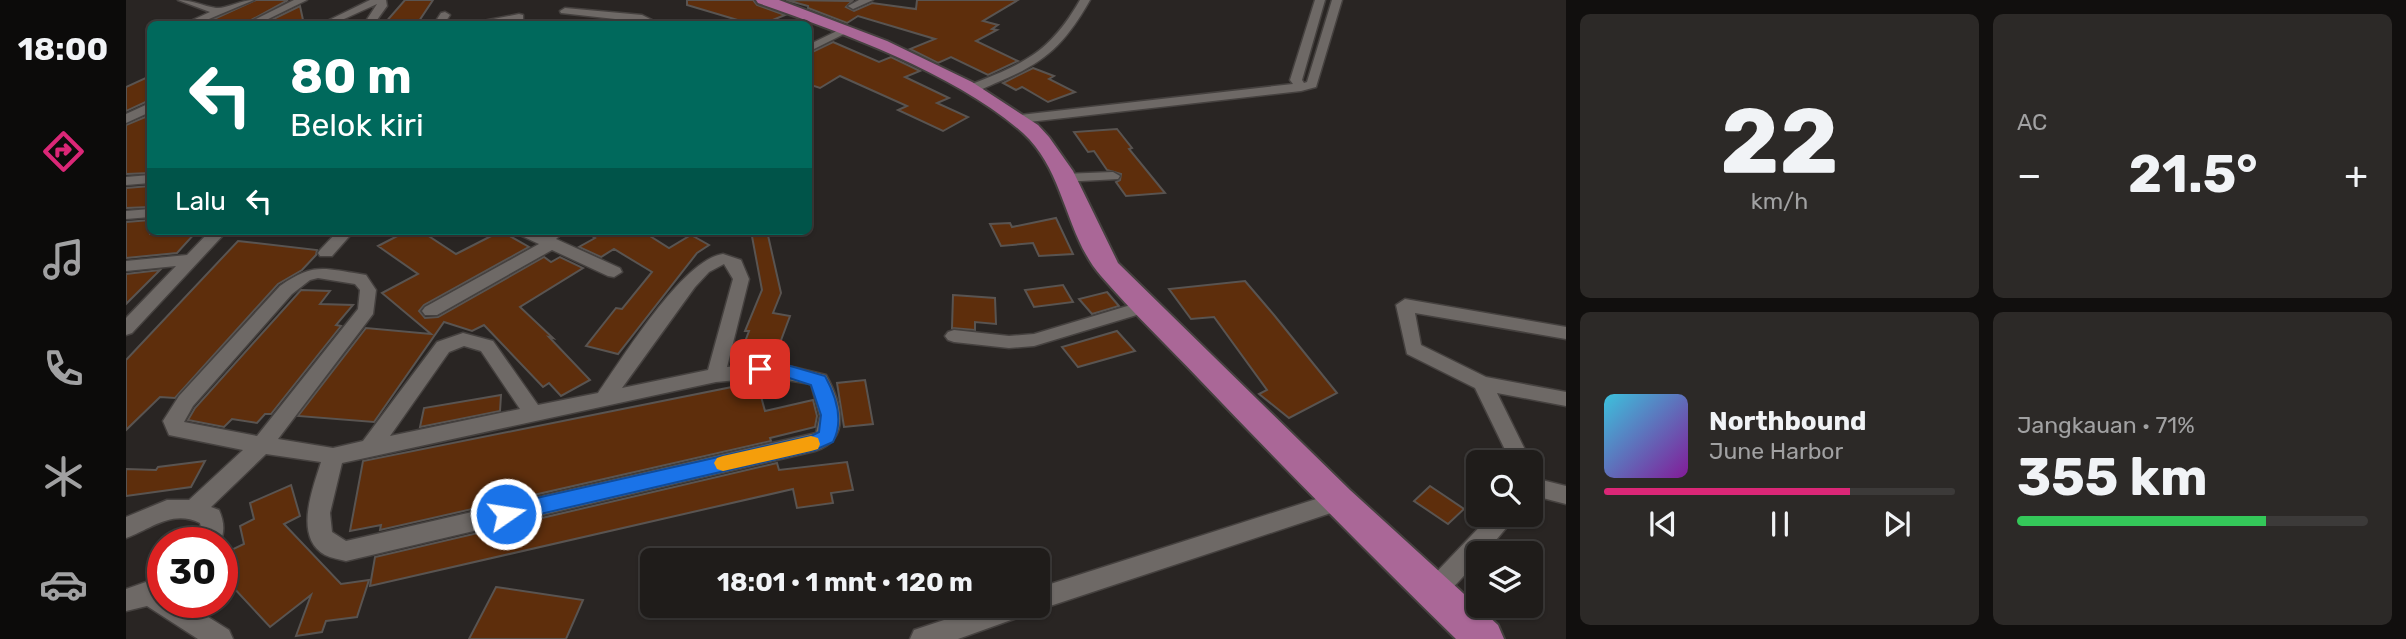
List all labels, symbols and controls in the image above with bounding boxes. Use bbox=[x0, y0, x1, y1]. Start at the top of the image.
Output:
text: 18:00 bbox=[18, 30, 108, 68]
text: 80 m bbox=[290, 47, 412, 105]
icon: left bbox=[175, 49, 266, 140]
text: 22 bbox=[1720, 87, 1839, 195]
text: Belok kiri bbox=[290, 106, 424, 144]
text: AC bbox=[2017, 108, 2047, 136]
icon: directions bbox=[39, 127, 88, 176]
text: 21.5° bbox=[2128, 143, 2258, 205]
text: − bbox=[2017, 152, 2042, 198]
text: + bbox=[2344, 152, 2368, 198]
icon: left bbox=[240, 182, 278, 220]
text: Lalu bbox=[175, 186, 226, 217]
text: km/h bbox=[1751, 187, 1808, 215]
icon: music bbox=[39, 235, 88, 284]
pin bbox=[730, 339, 790, 399]
icon: phone bbox=[39, 344, 88, 393]
icon: arrive bbox=[741, 350, 779, 388]
text: Northbound bbox=[1709, 406, 1867, 437]
text: Jangkauan · 71% bbox=[2017, 411, 2195, 439]
text: June Harbor bbox=[1709, 437, 1843, 465]
text: 355 km bbox=[2017, 446, 2208, 508]
map controls bbox=[1466, 450, 1543, 618]
button: search bbox=[1466, 450, 1543, 527]
icon: climate bbox=[39, 452, 88, 501]
position arrow bbox=[469, 477, 543, 551]
icon: previous bbox=[1644, 505, 1682, 543]
icon: pause bbox=[1761, 505, 1799, 543]
icon: next bbox=[1878, 505, 1916, 543]
speed limit sign: 30 bbox=[147, 527, 238, 618]
button: layers bbox=[1466, 541, 1543, 618]
icon: car bbox=[39, 560, 88, 609]
text: 18:01 · 1 mnt · 120 m bbox=[717, 567, 973, 598]

